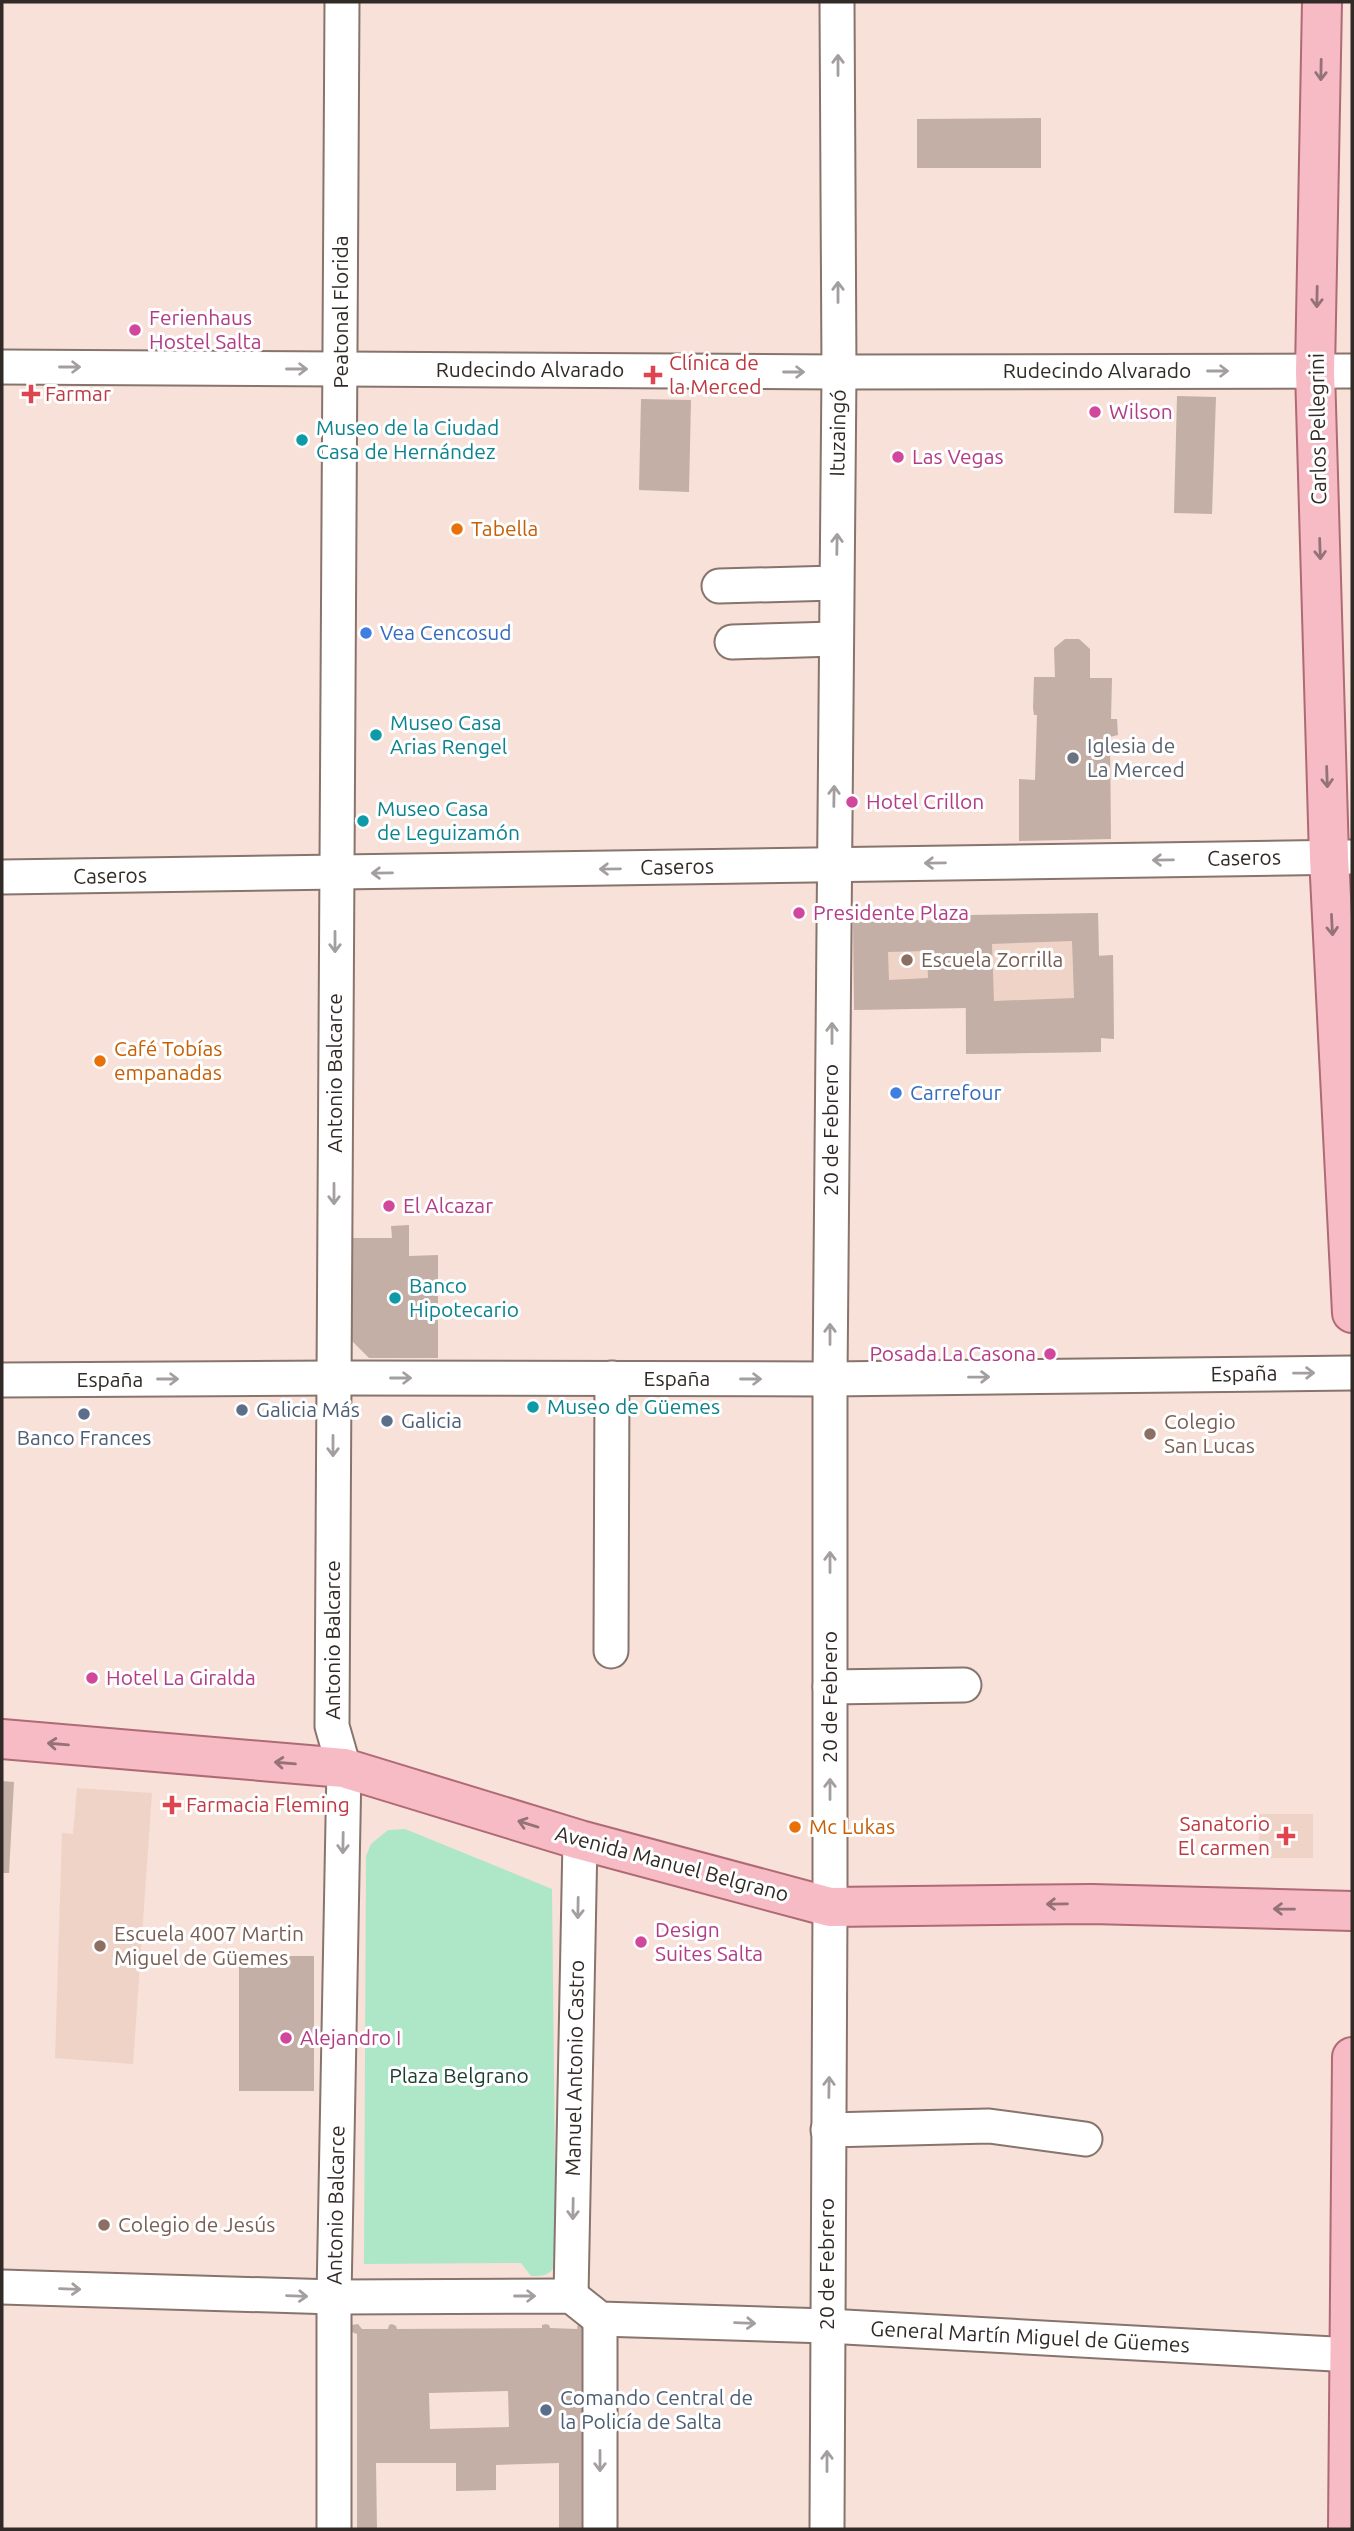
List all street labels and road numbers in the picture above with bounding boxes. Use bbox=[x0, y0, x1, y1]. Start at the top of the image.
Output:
street label: Peatonal Florida bbox=[328, 235, 352, 389]
street label: Carlos Pellegrini bbox=[1304, 353, 1330, 505]
street label: Rudecindo Alvarado bbox=[436, 357, 624, 381]
street label: Rudecindo Alvarado bbox=[1003, 358, 1191, 382]
street label: Ituzaingó bbox=[824, 389, 850, 477]
street label: Caseros bbox=[1207, 844, 1281, 870]
street label: Caseros bbox=[640, 853, 714, 879]
street label: Caseros bbox=[73, 862, 147, 888]
street label: Antonio Balcarce bbox=[322, 993, 346, 1153]
street label: 20 de Febrero bbox=[818, 1064, 842, 1196]
street label: España bbox=[1210, 1360, 1278, 1386]
street label: España bbox=[644, 1366, 710, 1390]
street label: España bbox=[77, 1367, 143, 1391]
street label: Antonio Balcarce bbox=[320, 1560, 344, 1720]
street label: 20 de Febrero bbox=[817, 1631, 841, 1763]
street label: Avenida Manuel Belgrano bbox=[553, 1820, 792, 1906]
street label: Manuel Antonio Castro bbox=[560, 1960, 588, 2176]
street label: Antonio Balcarce bbox=[322, 2125, 348, 2285]
street label: 20 de Febrero bbox=[814, 2198, 838, 2330]
street label: General Martín Miguel de Güemes bbox=[870, 2316, 1190, 2356]

